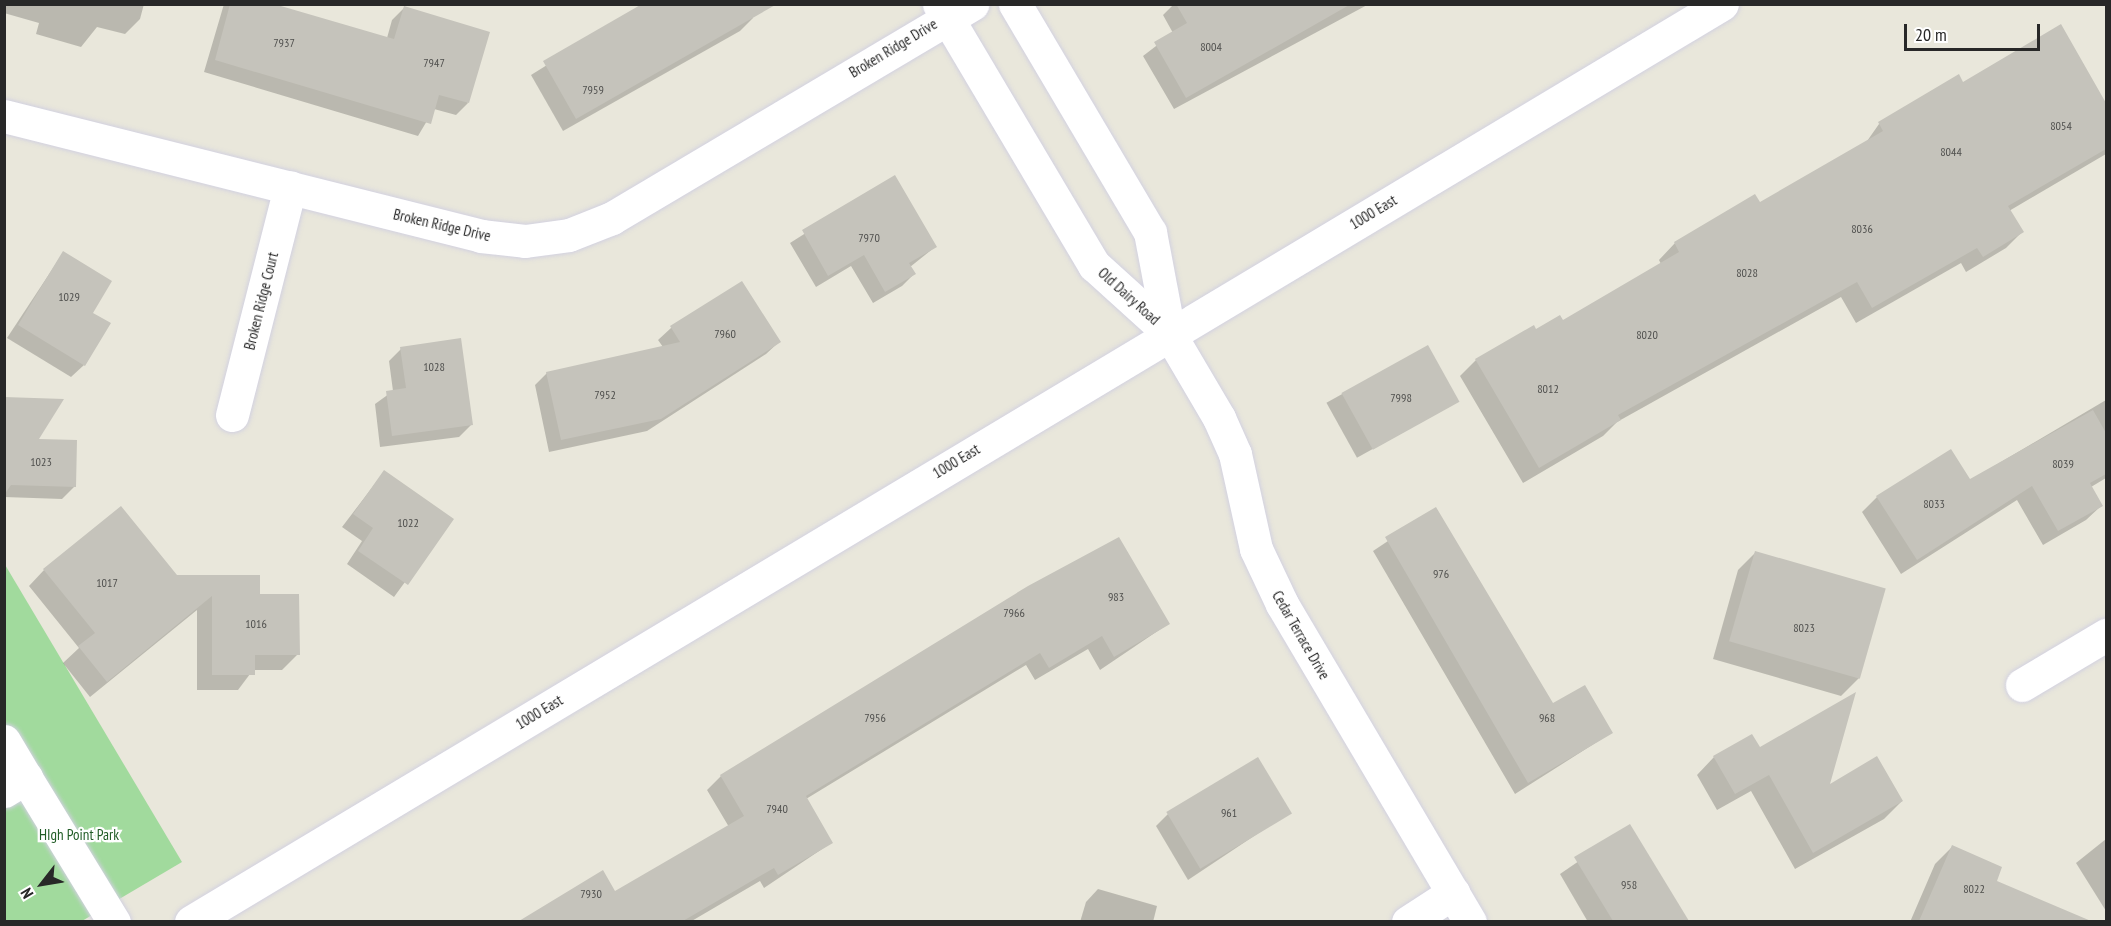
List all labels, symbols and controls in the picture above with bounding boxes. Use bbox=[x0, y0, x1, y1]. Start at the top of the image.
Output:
scale bar bbox=[1907, 12, 2044, 50]
street label: Broken Ridge Drive bbox=[846, 15, 940, 81]
text: 20 m bbox=[1915, 23, 1947, 46]
house number: 7937 bbox=[273, 36, 295, 50]
house number: 8004 bbox=[1200, 40, 1222, 54]
house number: 7947 bbox=[423, 56, 445, 70]
house number: 7959 bbox=[582, 83, 604, 97]
house number: 8054 bbox=[2050, 119, 2072, 133]
house number: 8044 bbox=[1940, 145, 1962, 159]
street label: 1000 East bbox=[1346, 191, 1400, 233]
street label: Broken Ridge Drive bbox=[392, 205, 492, 245]
house number: 8036 bbox=[1851, 222, 1873, 236]
house number: 7970 bbox=[858, 231, 880, 245]
street label: Broken Ridge Court bbox=[240, 250, 282, 352]
street label: Old Dairy Road bbox=[1094, 264, 1164, 328]
house number: 8028 bbox=[1736, 266, 1758, 280]
house number: 1029 bbox=[58, 290, 80, 304]
house number: 7960 bbox=[714, 327, 736, 341]
house number: 8020 bbox=[1636, 328, 1658, 342]
house number: 1028 bbox=[423, 360, 445, 374]
house number: 8012 bbox=[1537, 382, 1559, 396]
house number: 7952 bbox=[594, 388, 616, 402]
house number: 7998 bbox=[1390, 391, 1412, 405]
street label: 1000 East bbox=[929, 440, 983, 482]
house number: 1023 bbox=[30, 455, 52, 469]
house number: 8039 bbox=[2052, 457, 2074, 471]
house number: 8033 bbox=[1923, 497, 1945, 511]
house number: 1022 bbox=[397, 516, 419, 530]
house number: 976 bbox=[1433, 567, 1449, 581]
house number: 1017 bbox=[96, 576, 118, 590]
street label: Cedar Terrace Drive bbox=[1268, 587, 1334, 683]
house number: 983 bbox=[1108, 590, 1124, 604]
house number: 7966 bbox=[1003, 606, 1025, 620]
house number: 1016 bbox=[245, 617, 267, 631]
house number: 8023 bbox=[1793, 621, 1815, 635]
street label: 1000 East bbox=[512, 691, 566, 733]
house number: 7956 bbox=[864, 711, 886, 725]
house number: 968 bbox=[1539, 711, 1555, 725]
house number: 7940 bbox=[766, 802, 788, 816]
house number: 961 bbox=[1221, 806, 1237, 820]
park label: HIgh Point Park bbox=[39, 826, 119, 844]
north arrow bbox=[12, 854, 72, 914]
house number: 958 bbox=[1621, 878, 1637, 892]
house number: 8022 bbox=[1963, 882, 1985, 896]
text: N bbox=[16, 884, 37, 902]
house number: 7930 bbox=[580, 887, 602, 901]

